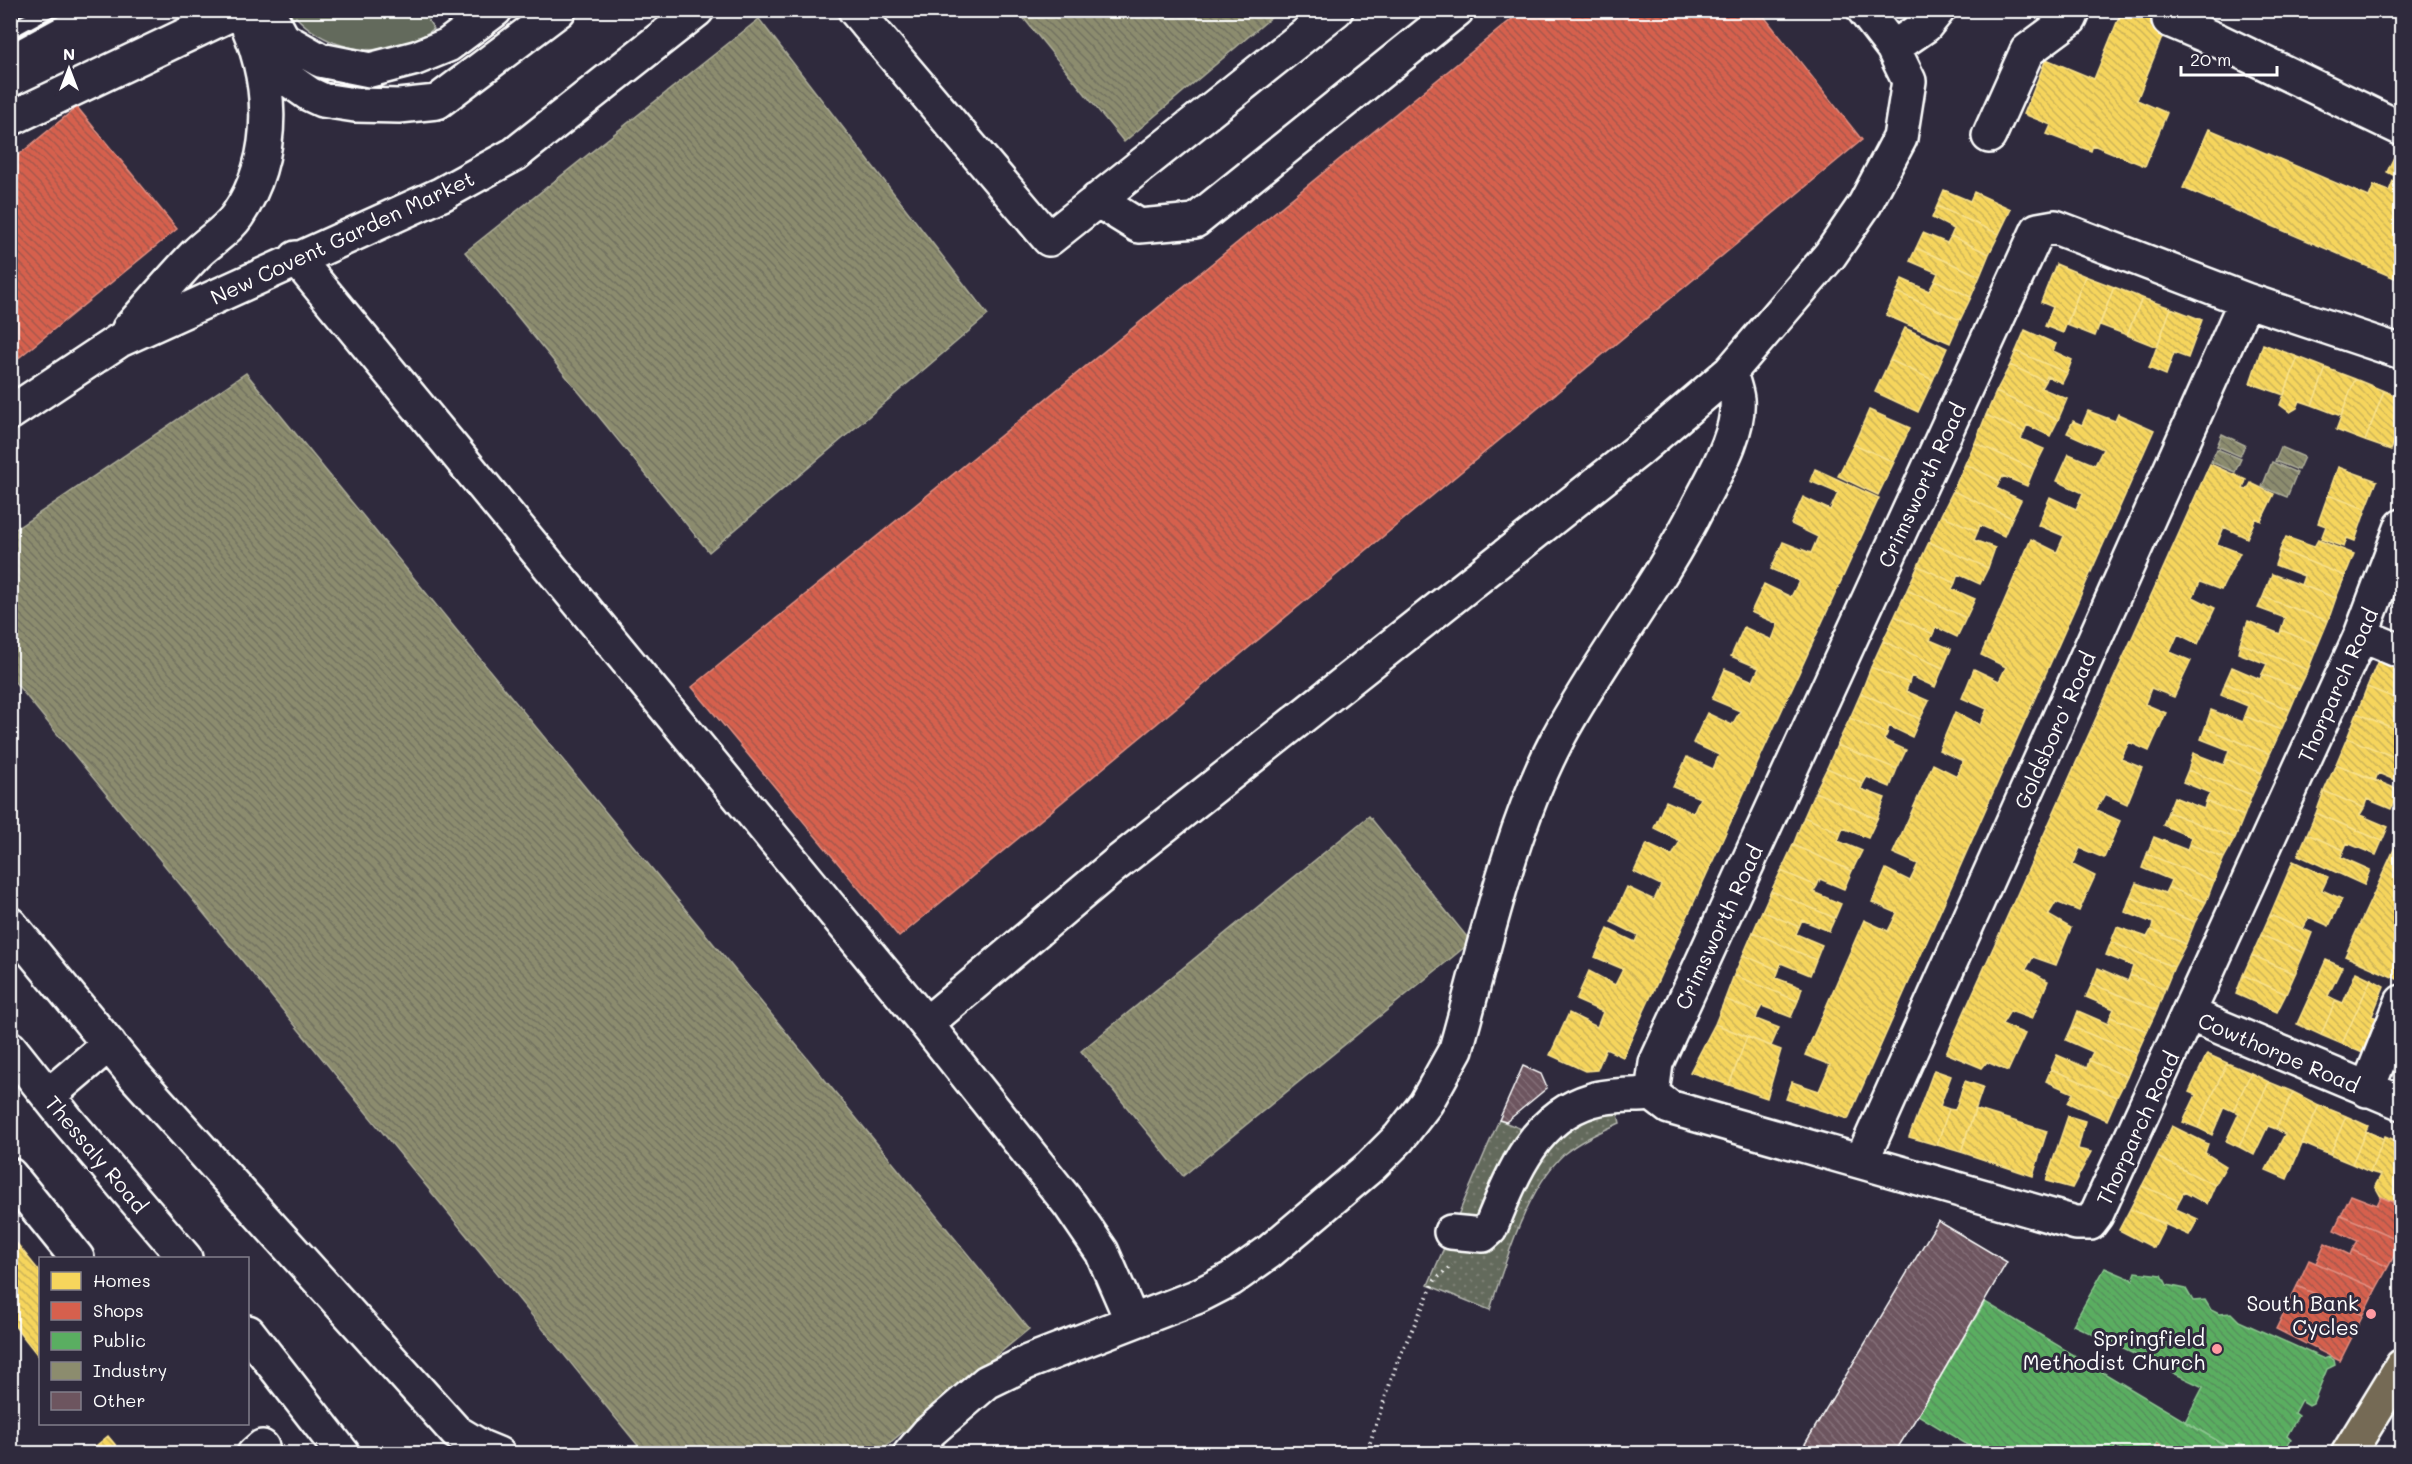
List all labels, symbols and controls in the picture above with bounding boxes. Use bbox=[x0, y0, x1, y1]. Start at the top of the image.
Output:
north arrow bbox=[39, 39, 99, 99]
scale bar bbox=[2181, 39, 2277, 77]
text: N bbox=[63, 43, 75, 64]
text: 20 m bbox=[2190, 47, 2231, 71]
street label: New Covent Garden Market bbox=[206, 164, 478, 310]
street label: Crimsworth Road bbox=[1871, 398, 1971, 572]
street label: Thorparch Road bbox=[2291, 604, 2383, 766]
street label: Goldsboro' Road bbox=[2007, 647, 2101, 813]
street label: Crimsworth Road bbox=[1668, 840, 1768, 1014]
street label: Cowthorpe Road bbox=[2194, 1006, 2364, 1098]
street label: Thorparch Road bbox=[2090, 1047, 2184, 1209]
street label: Thessaly Road bbox=[40, 1090, 154, 1218]
legend bbox=[39, 1257, 249, 1425]
text: Homes bbox=[93, 1268, 151, 1292]
place label: South Bank Cycles bbox=[2247, 1289, 2359, 1340]
text: Shops bbox=[93, 1298, 144, 1322]
marker: South Bank Cycles bbox=[2364, 1307, 2378, 1321]
place label: Springfield Methodist Church bbox=[2023, 1324, 2205, 1375]
text: Public bbox=[93, 1328, 146, 1352]
marker: Springfield Methodist Church bbox=[2210, 1342, 2224, 1356]
text: Industry bbox=[93, 1358, 167, 1382]
text: Other bbox=[93, 1388, 146, 1412]

